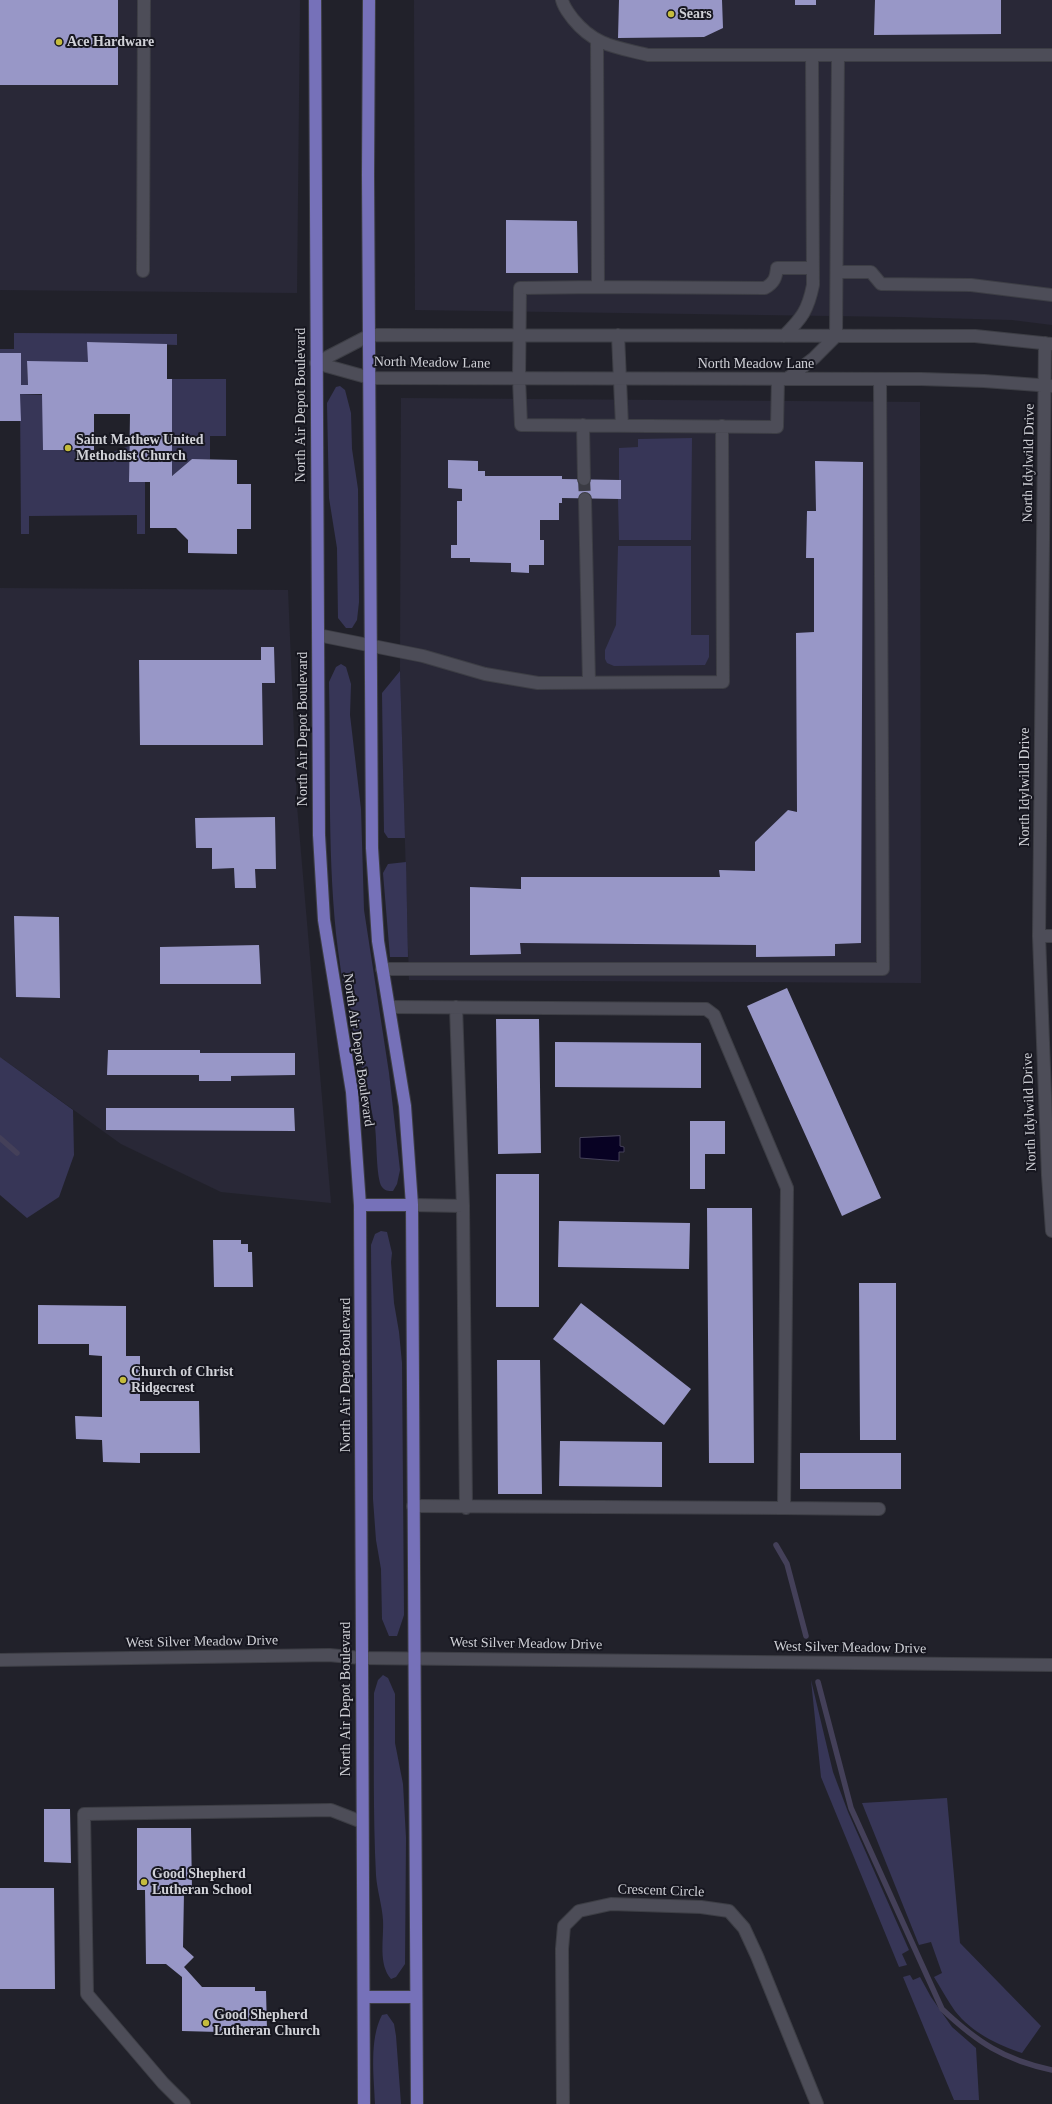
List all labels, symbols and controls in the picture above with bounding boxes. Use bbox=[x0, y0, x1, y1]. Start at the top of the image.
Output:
place label: Sears bbox=[679, 6, 712, 22]
marker: Sears bbox=[666, 9, 676, 19]
place label: Ace Hardware bbox=[67, 34, 154, 50]
marker: Ace Hardware bbox=[54, 37, 64, 47]
street label: North Air Depot Boulevard bbox=[293, 328, 309, 482]
street label: North Meadow Lane bbox=[374, 354, 490, 372]
street label: North Meadow Lane bbox=[698, 356, 814, 372]
street label: North Idylwild Drive bbox=[1020, 403, 1038, 523]
place label: Saint Mathew United Methodist Church bbox=[76, 432, 204, 464]
marker: Saint Mathew United Methodist Church bbox=[63, 443, 73, 453]
street label: North Air Depot Boulevard bbox=[295, 652, 311, 806]
street label: North Idylwild Drive bbox=[1017, 728, 1033, 846]
street label: North Air Depot Boulevard bbox=[339, 972, 377, 1128]
street label: North Idylwild Drive bbox=[1020, 1052, 1040, 1172]
street label: North Air Depot Boulevard bbox=[338, 1298, 354, 1452]
place label: Church of Christ Ridgecrest bbox=[131, 1364, 233, 1396]
marker: Church of Christ Ridgecrest bbox=[118, 1375, 128, 1385]
street label: North Air Depot Boulevard bbox=[338, 1622, 354, 1776]
street label: West Silver Meadow Drive bbox=[126, 1632, 278, 1652]
street label: West Silver Meadow Drive bbox=[450, 1634, 602, 1654]
street label: West Silver Meadow Drive bbox=[774, 1638, 926, 1658]
place label: Good Shepherd Lutheran School bbox=[152, 1866, 252, 1898]
marker: Good Shepherd Lutheran School bbox=[139, 1877, 149, 1887]
street label: Crescent Circle bbox=[617, 1881, 705, 1901]
place label: Good Shepherd Lutheran Church bbox=[214, 2007, 320, 2040]
marker: Good Shepherd Lutheran Church bbox=[201, 2018, 211, 2028]

